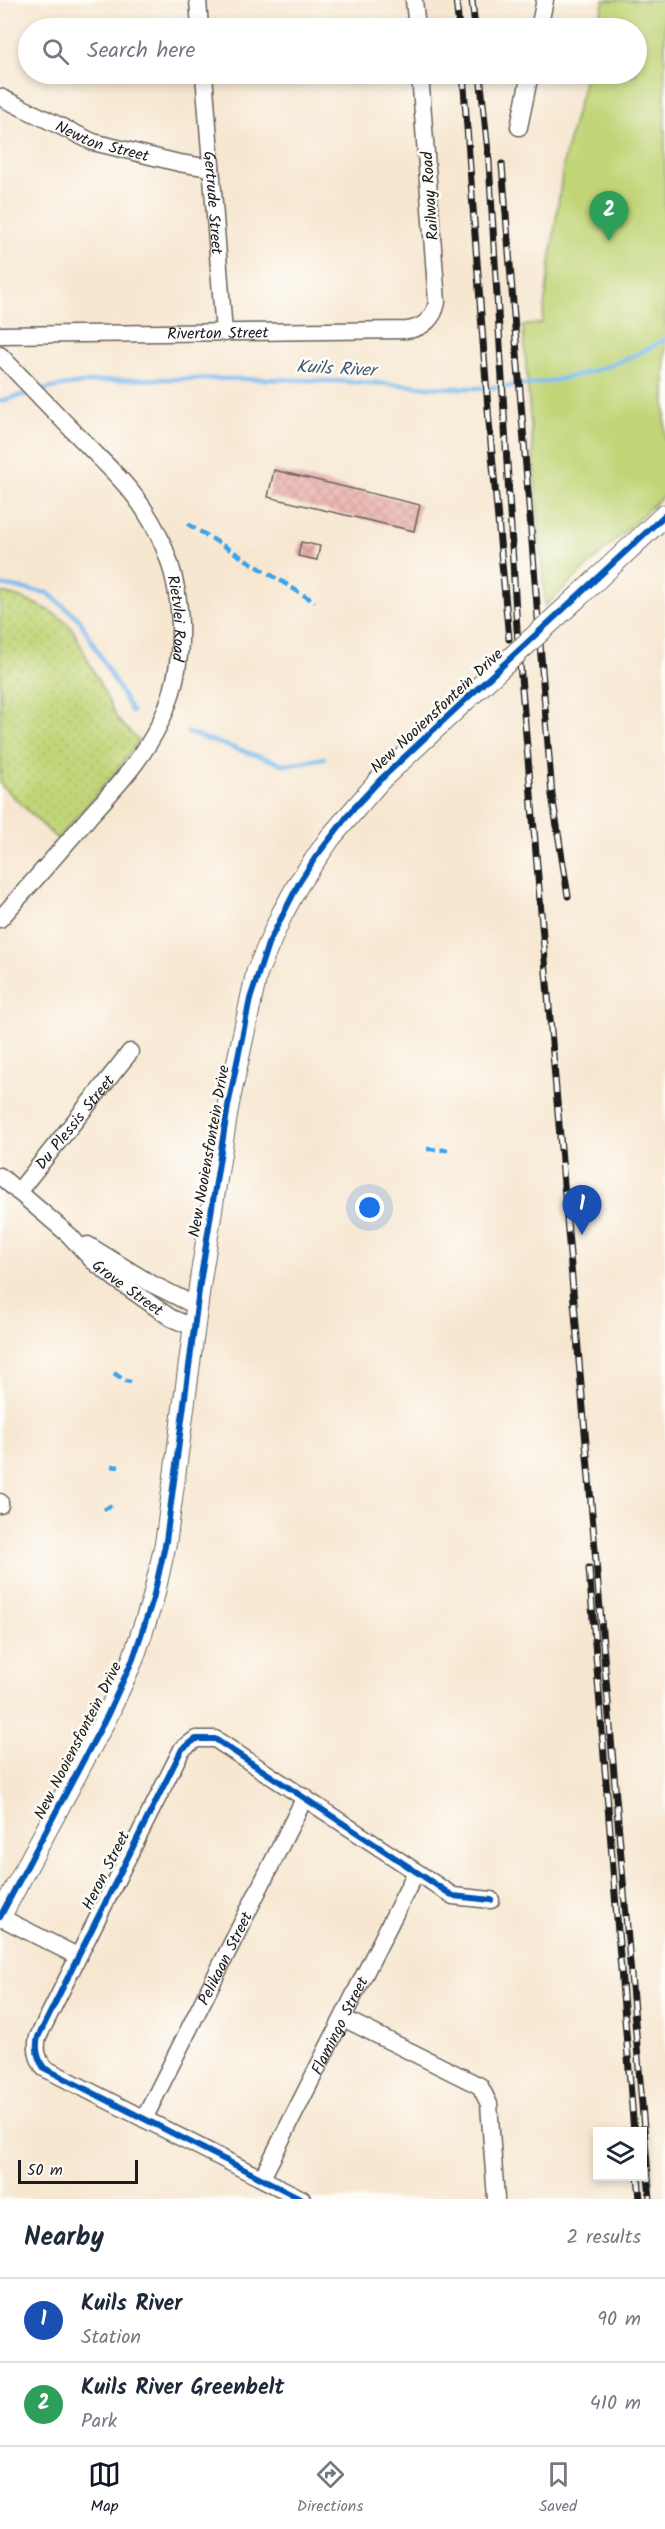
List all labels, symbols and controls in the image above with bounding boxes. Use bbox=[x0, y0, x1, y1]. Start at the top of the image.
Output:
search box bbox=[18, 18, 647, 84]
text: Search here bbox=[87, 34, 195, 69]
icon: search bbox=[39, 35, 72, 68]
street label: Newton Street bbox=[51, 115, 152, 169]
street label: Gertrude Street bbox=[196, 150, 229, 256]
street label: Railway Road bbox=[415, 150, 446, 241]
pin: 2 bbox=[590, 192, 628, 241]
street label: Riverton Street bbox=[167, 321, 270, 347]
water label: Kuils River bbox=[296, 353, 380, 386]
street label: Rietvlei Road bbox=[159, 573, 191, 664]
street label: New Nooiensfontein Drive bbox=[365, 643, 509, 780]
street label: New Nooiensfontein Drive bbox=[182, 1063, 237, 1239]
street label: Du Plessis Street bbox=[30, 1069, 122, 1176]
pin: 1 bbox=[562, 1186, 602, 1235]
your location bbox=[355, 1193, 384, 1222]
street label: Grove Street bbox=[86, 1254, 169, 1323]
street label: New Nooiensfontein Drive bbox=[28, 1657, 129, 1824]
street label: Heron Street bbox=[76, 1826, 137, 1915]
street label: Pelikaan Street bbox=[192, 1907, 260, 2010]
street label: Flamingo Street bbox=[305, 1972, 376, 2079]
map controls bbox=[593, 2127, 647, 2181]
button: layers bbox=[593, 2127, 647, 2181]
scale bar bbox=[18, 2157, 138, 2184]
text: 50 m bbox=[27, 2158, 63, 2183]
text: Nearby bbox=[24, 2217, 104, 2259]
text: 2 results bbox=[566, 2222, 641, 2254]
text: Kuils River bbox=[81, 2287, 182, 2322]
text: 1 bbox=[40, 2304, 47, 2336]
text: 90 m bbox=[597, 2304, 641, 2336]
text: Station bbox=[81, 2322, 141, 2354]
text: Kuils River Greenbelt bbox=[81, 2371, 284, 2406]
text: 2 bbox=[38, 2388, 49, 2420]
text: 410 m bbox=[590, 2388, 641, 2420]
text: Park bbox=[81, 2406, 117, 2438]
tab: Map bbox=[88, 2458, 121, 2519]
tab: Directions bbox=[297, 2458, 363, 2519]
tab: Saved bbox=[539, 2458, 577, 2519]

